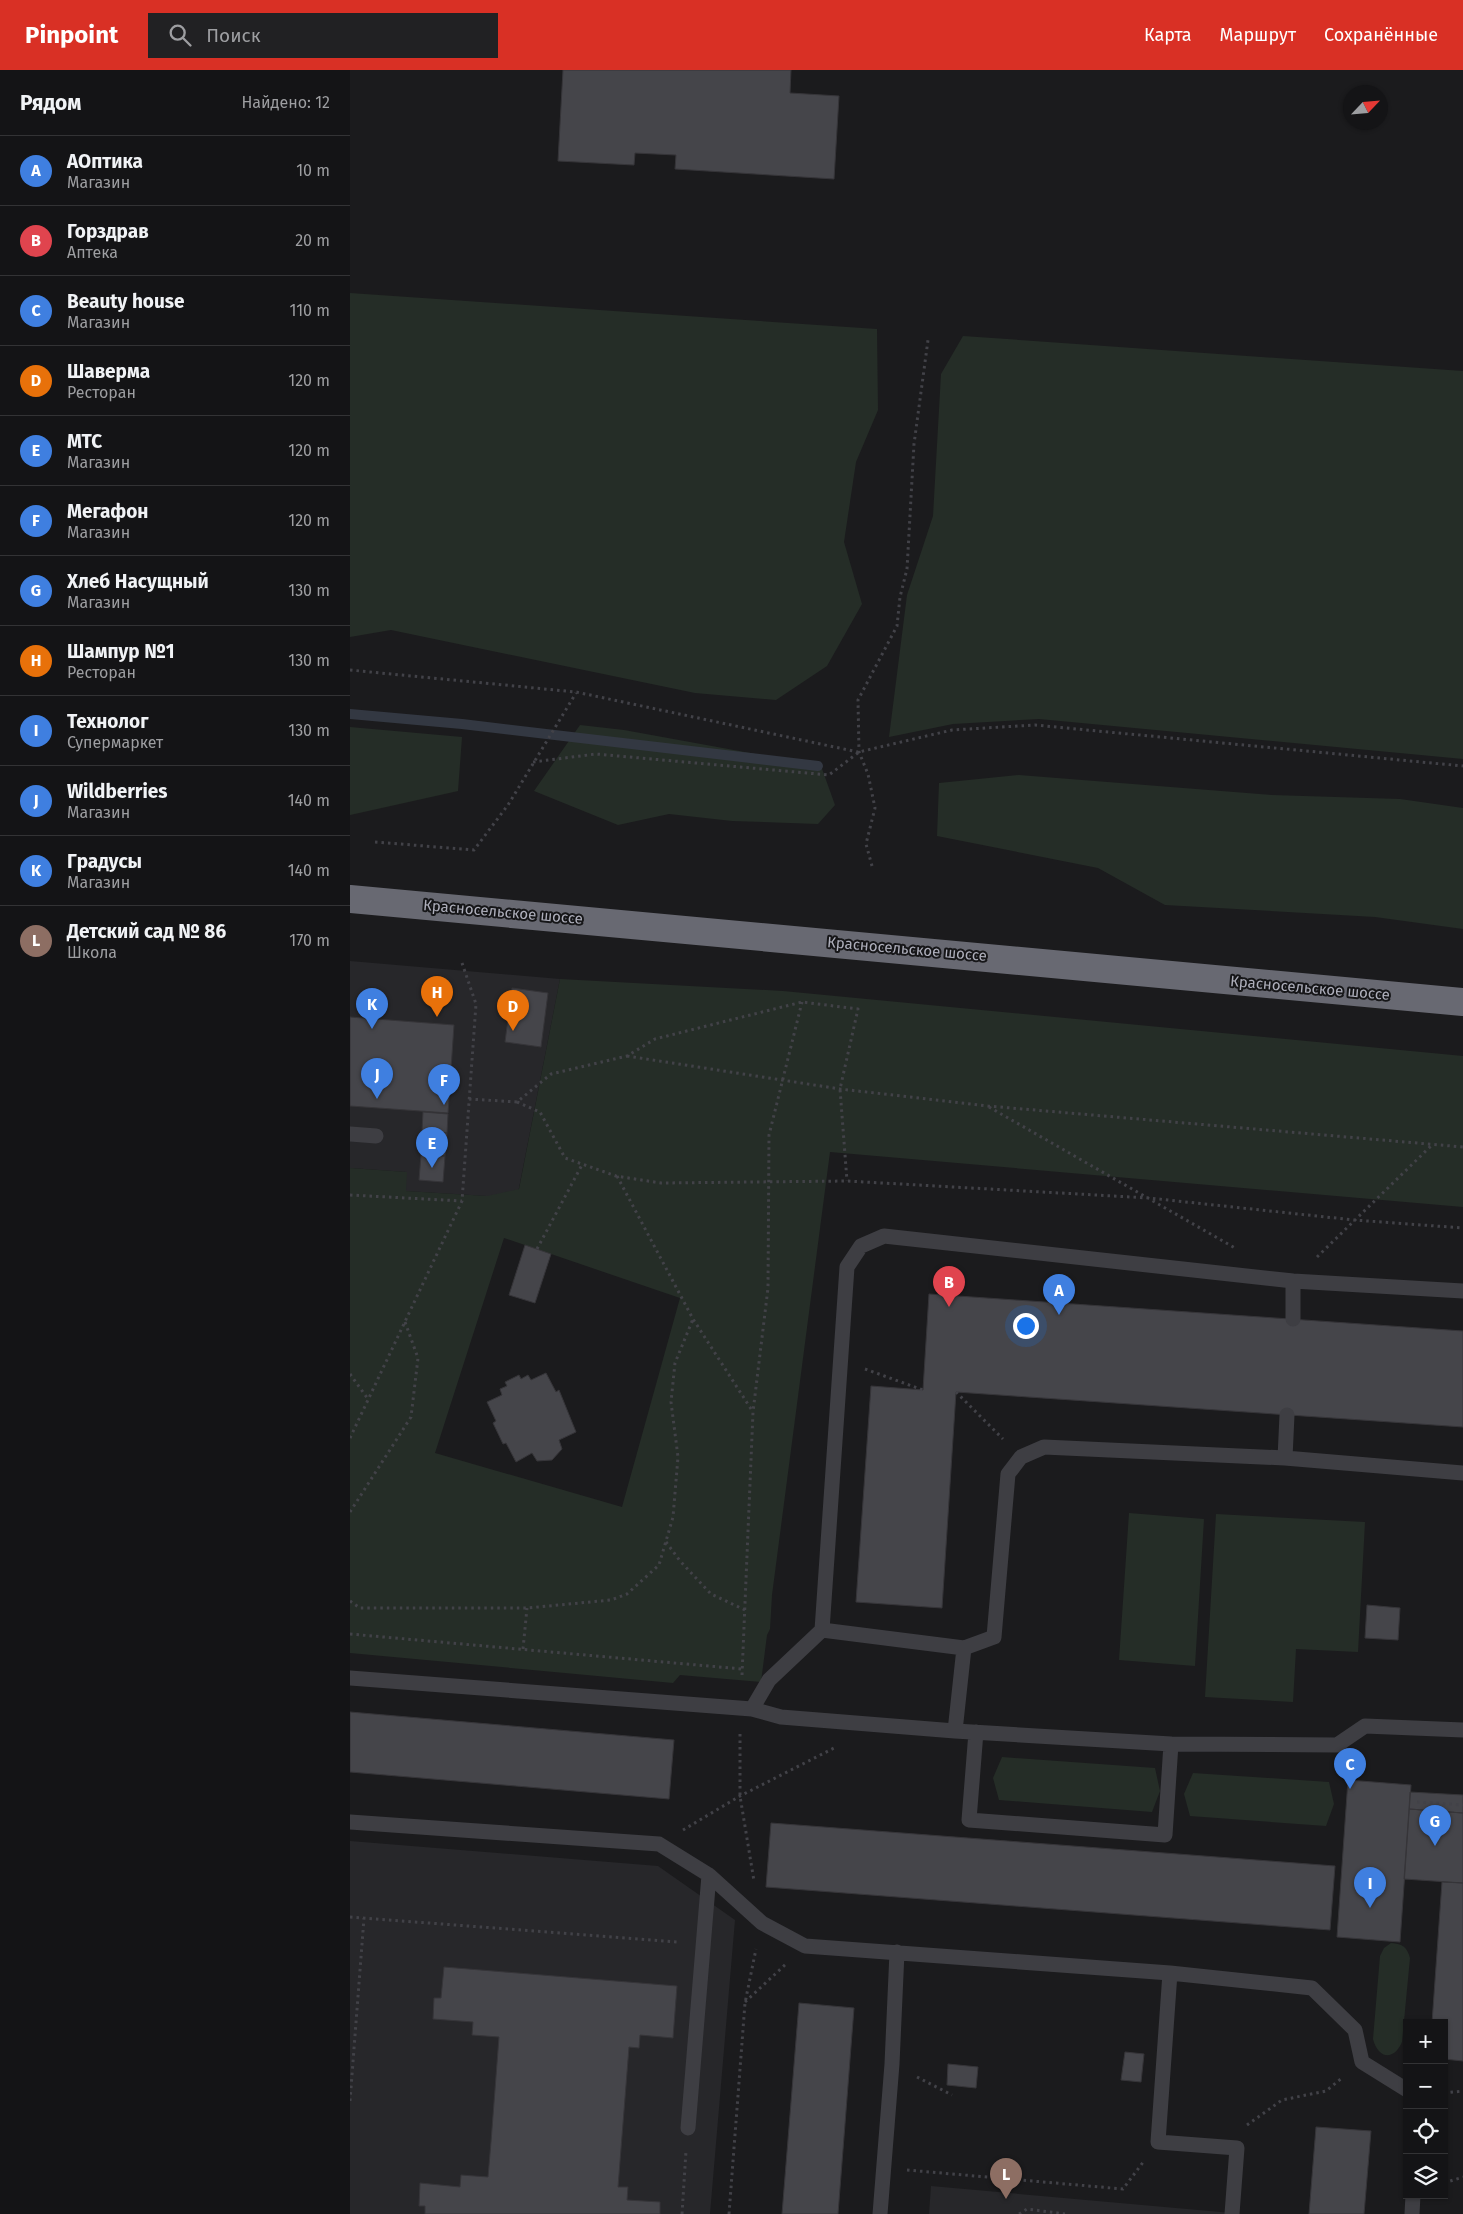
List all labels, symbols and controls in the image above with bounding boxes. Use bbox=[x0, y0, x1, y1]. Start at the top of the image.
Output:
search box bbox=[148, 13, 498, 58]
text: Pinpoint bbox=[25, 21, 118, 49]
icon: search bbox=[166, 21, 194, 49]
text: Поиск bbox=[206, 24, 261, 47]
text: Карта bbox=[1144, 24, 1192, 46]
text: Маршрут bbox=[1220, 24, 1296, 46]
text: Сохранённые bbox=[1324, 24, 1438, 46]
north arrow bbox=[1343, 85, 1388, 130]
text: Рядом bbox=[20, 90, 81, 116]
text: Найдено: 12 bbox=[241, 93, 330, 112]
text: АОптика bbox=[67, 150, 143, 173]
text: A bbox=[31, 161, 41, 180]
text: 10 m bbox=[296, 161, 330, 180]
text: Магазин bbox=[67, 173, 130, 192]
text: Горздрав bbox=[67, 220, 149, 243]
text: B bbox=[31, 231, 41, 250]
text: 20 m bbox=[295, 231, 330, 250]
text: Аптека bbox=[67, 243, 118, 262]
text: Beauty house bbox=[67, 290, 184, 313]
text: C bbox=[31, 301, 41, 320]
text: 110 m bbox=[289, 301, 330, 320]
text: Магазин bbox=[67, 313, 130, 332]
text: Шаверма bbox=[67, 360, 150, 383]
text: D bbox=[31, 371, 41, 390]
text: 120 m bbox=[288, 371, 330, 390]
text: Ресторан bbox=[67, 383, 136, 402]
text: МТС bbox=[67, 430, 102, 453]
text: E bbox=[32, 441, 40, 460]
text: 120 m bbox=[288, 441, 330, 460]
text: Магазин bbox=[67, 453, 130, 472]
text: Мегафон bbox=[67, 500, 148, 523]
text: F bbox=[32, 511, 40, 530]
text: 120 m bbox=[288, 511, 330, 530]
text: Магазин bbox=[67, 523, 130, 542]
text: Хлеб Насущный bbox=[67, 570, 209, 593]
text: G bbox=[31, 581, 41, 600]
text: 130 m bbox=[288, 581, 330, 600]
text: Магазин bbox=[67, 593, 130, 612]
text: Шампур №1 bbox=[67, 640, 175, 663]
text: H bbox=[31, 651, 41, 670]
text: 130 m bbox=[288, 651, 330, 670]
text: Ресторан bbox=[67, 663, 136, 682]
text: Технолог bbox=[67, 710, 148, 733]
text: I bbox=[34, 721, 38, 740]
text: 130 m bbox=[288, 721, 330, 740]
text: Супермаркет bbox=[67, 733, 163, 752]
text: Wildberries bbox=[67, 780, 168, 803]
text: J bbox=[33, 791, 39, 810]
text: 140 m bbox=[288, 791, 330, 810]
text: Магазин bbox=[67, 803, 130, 822]
text: Градусы bbox=[67, 850, 142, 873]
text: K bbox=[31, 861, 41, 880]
text: 140 m bbox=[288, 861, 330, 880]
text: Магазин bbox=[67, 873, 130, 892]
street label: Красносельское шоссе bbox=[422, 896, 584, 928]
text: Детский сад № 86 bbox=[67, 920, 226, 943]
text: L bbox=[32, 931, 40, 950]
text: 170 m bbox=[289, 931, 330, 950]
street label: Красносельское шоссе bbox=[826, 933, 988, 965]
text: Школа bbox=[67, 943, 117, 962]
street label: Красносельское шоссе bbox=[1229, 972, 1391, 1004]
pin: H bbox=[421, 976, 453, 1017]
pin: K bbox=[356, 988, 388, 1029]
pin: D bbox=[497, 990, 529, 1031]
pin: J bbox=[361, 1058, 393, 1099]
pin: F bbox=[428, 1064, 460, 1105]
pin: E bbox=[416, 1127, 448, 1168]
pin: B bbox=[933, 1266, 965, 1307]
pin: A bbox=[1043, 1274, 1075, 1315]
your location bbox=[1013, 1313, 1039, 1339]
pin: C bbox=[1334, 1748, 1366, 1789]
pin: G bbox=[1419, 1805, 1451, 1846]
pin: I bbox=[1354, 1867, 1386, 1908]
map controls bbox=[1403, 2019, 1448, 2199]
button: + bbox=[1403, 2019, 1448, 2064]
button: − bbox=[1403, 2064, 1448, 2109]
button: locate bbox=[1403, 2109, 1448, 2154]
button: layers bbox=[1403, 2154, 1448, 2199]
pin: L bbox=[990, 2158, 1022, 2199]

